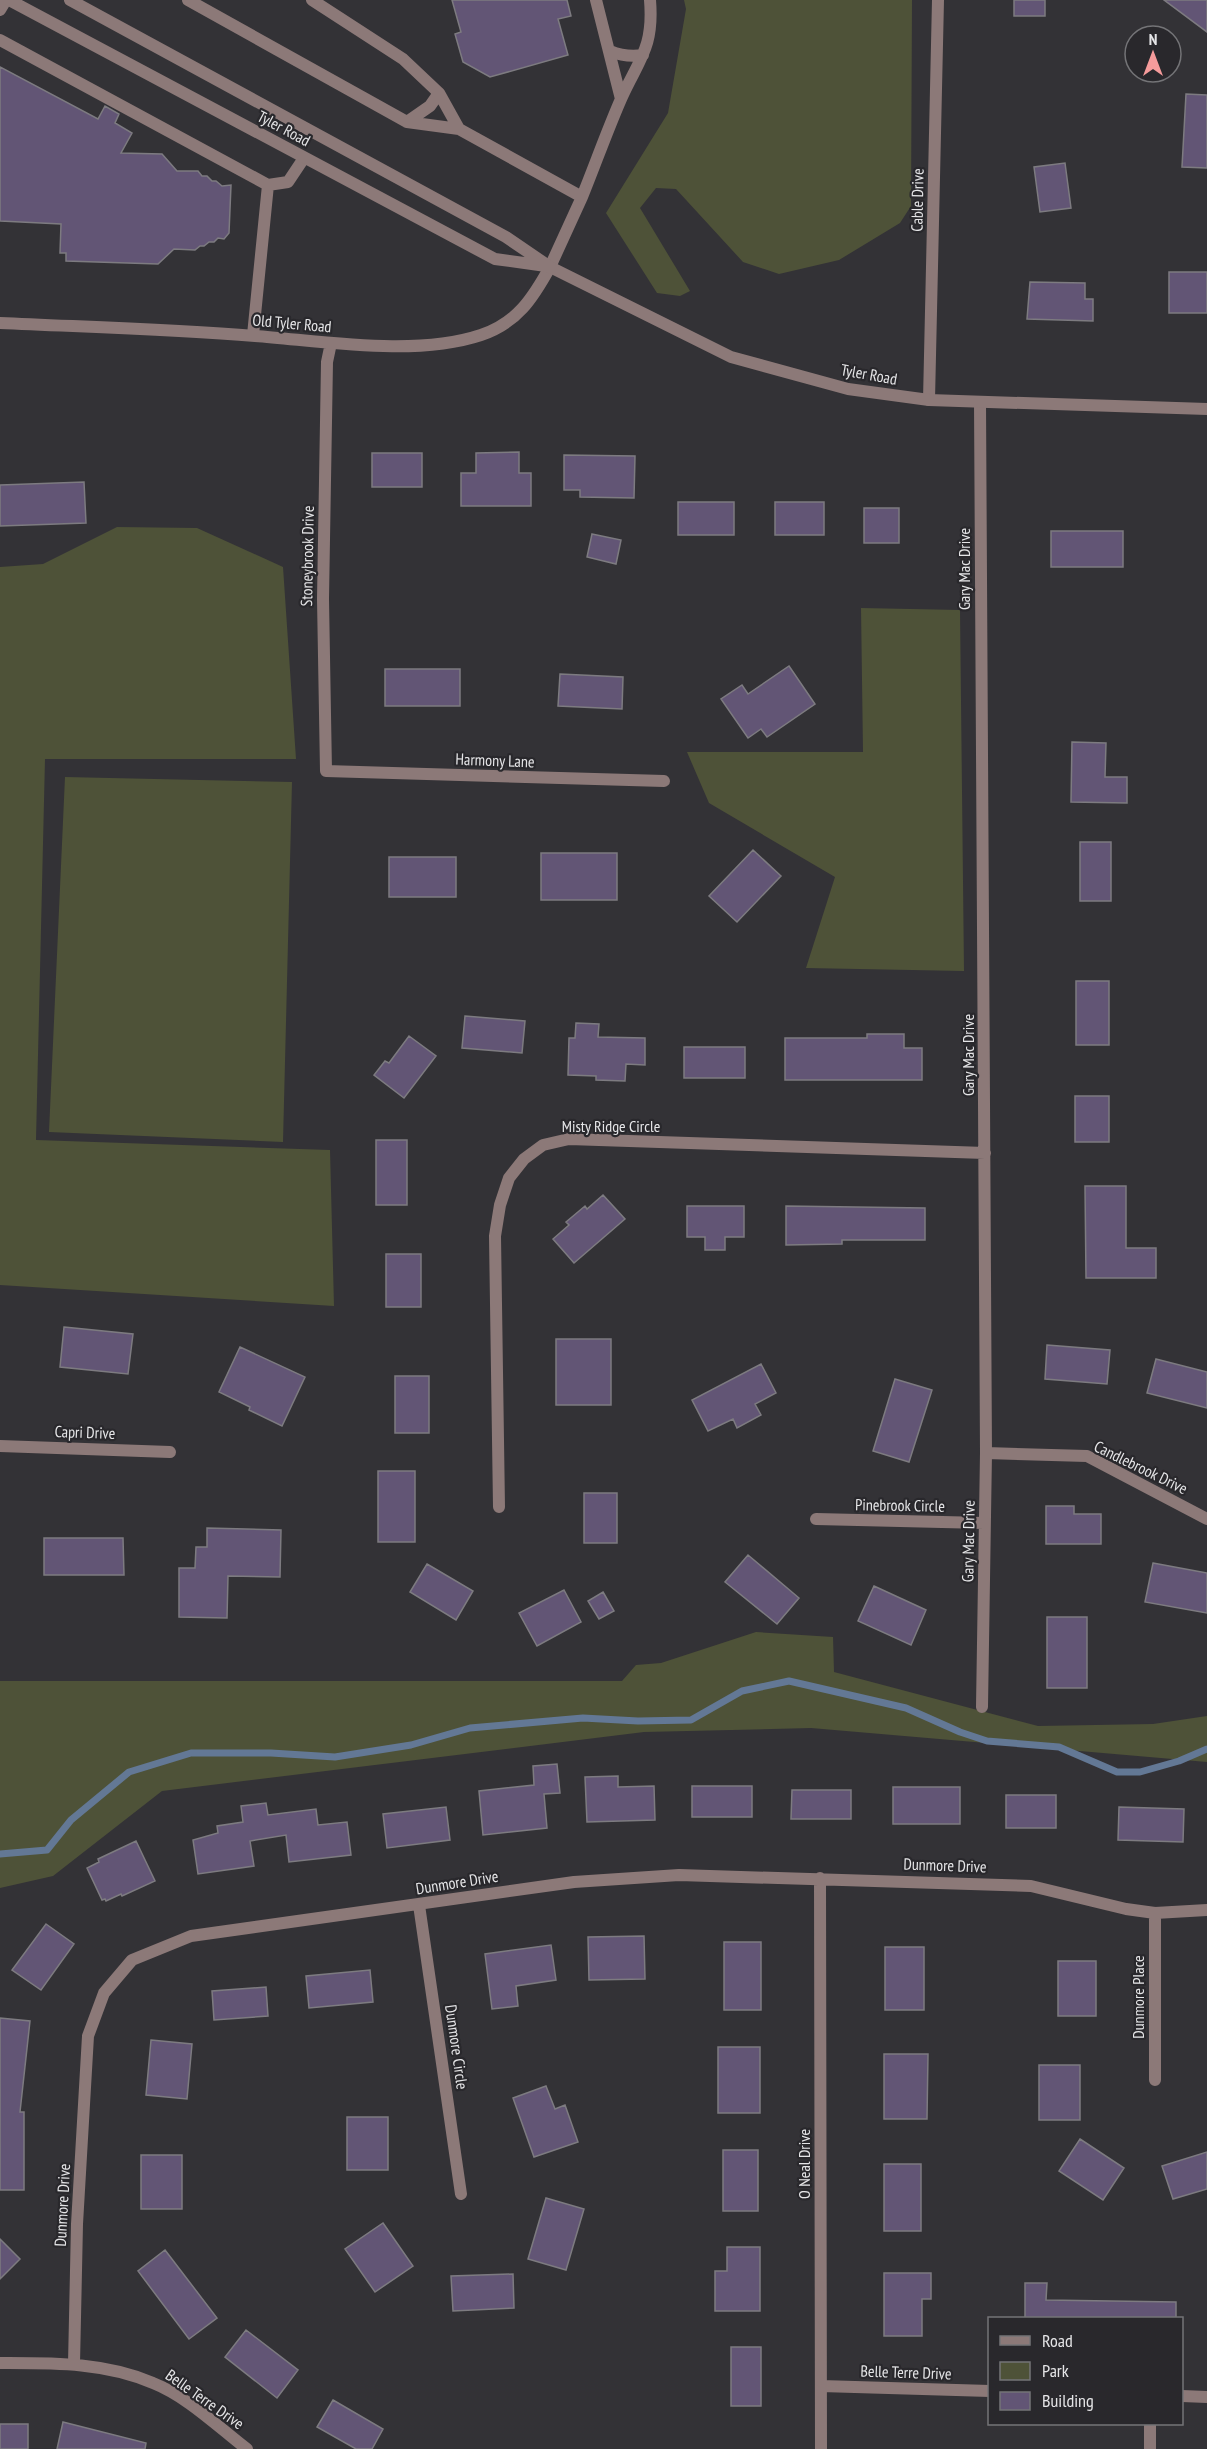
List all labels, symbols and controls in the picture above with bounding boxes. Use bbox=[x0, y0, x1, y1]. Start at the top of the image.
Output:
north arrow bbox=[1123, 24, 1183, 84]
text: N bbox=[1149, 29, 1157, 49]
street label: Tyler Road bbox=[254, 106, 314, 150]
street label: Cable Drive bbox=[906, 168, 928, 232]
street label: Old Tyler Road bbox=[252, 310, 332, 336]
street label: Tyler Road bbox=[839, 359, 899, 389]
street label: Stoneybrook Drive bbox=[296, 505, 318, 607]
street label: Gary Mac Drive bbox=[954, 528, 974, 610]
street label: Harmony Lane bbox=[455, 749, 535, 771]
street label: Gary Mac Drive bbox=[958, 1014, 978, 1096]
street label: Misty Ridge Circle bbox=[562, 1116, 660, 1136]
street label: Capri Drive bbox=[54, 1421, 116, 1443]
street label: Candlebrook Drive bbox=[1091, 1436, 1191, 1498]
street label: Pinebrook Circle bbox=[855, 1494, 945, 1516]
street label: Gary Mac Drive bbox=[957, 1500, 979, 1582]
street label: Dunmore Drive bbox=[903, 1854, 987, 1876]
street label: Dunmore Drive bbox=[414, 1866, 500, 1898]
street label: Dunmore Place bbox=[1128, 1955, 1148, 2039]
street label: Dunmore Circle bbox=[441, 2003, 473, 2091]
street label: O Neal Drive bbox=[794, 2129, 814, 2199]
street label: Dunmore Drive bbox=[50, 2163, 74, 2247]
legend bbox=[988, 2317, 1183, 2425]
text: Road bbox=[1042, 2329, 1073, 2352]
text: Park bbox=[1042, 2359, 1069, 2382]
street label: Belle Terre Drive bbox=[860, 2360, 952, 2384]
street label: Belle Terre Drive bbox=[162, 2365, 248, 2433]
text: Building bbox=[1042, 2389, 1094, 2412]

